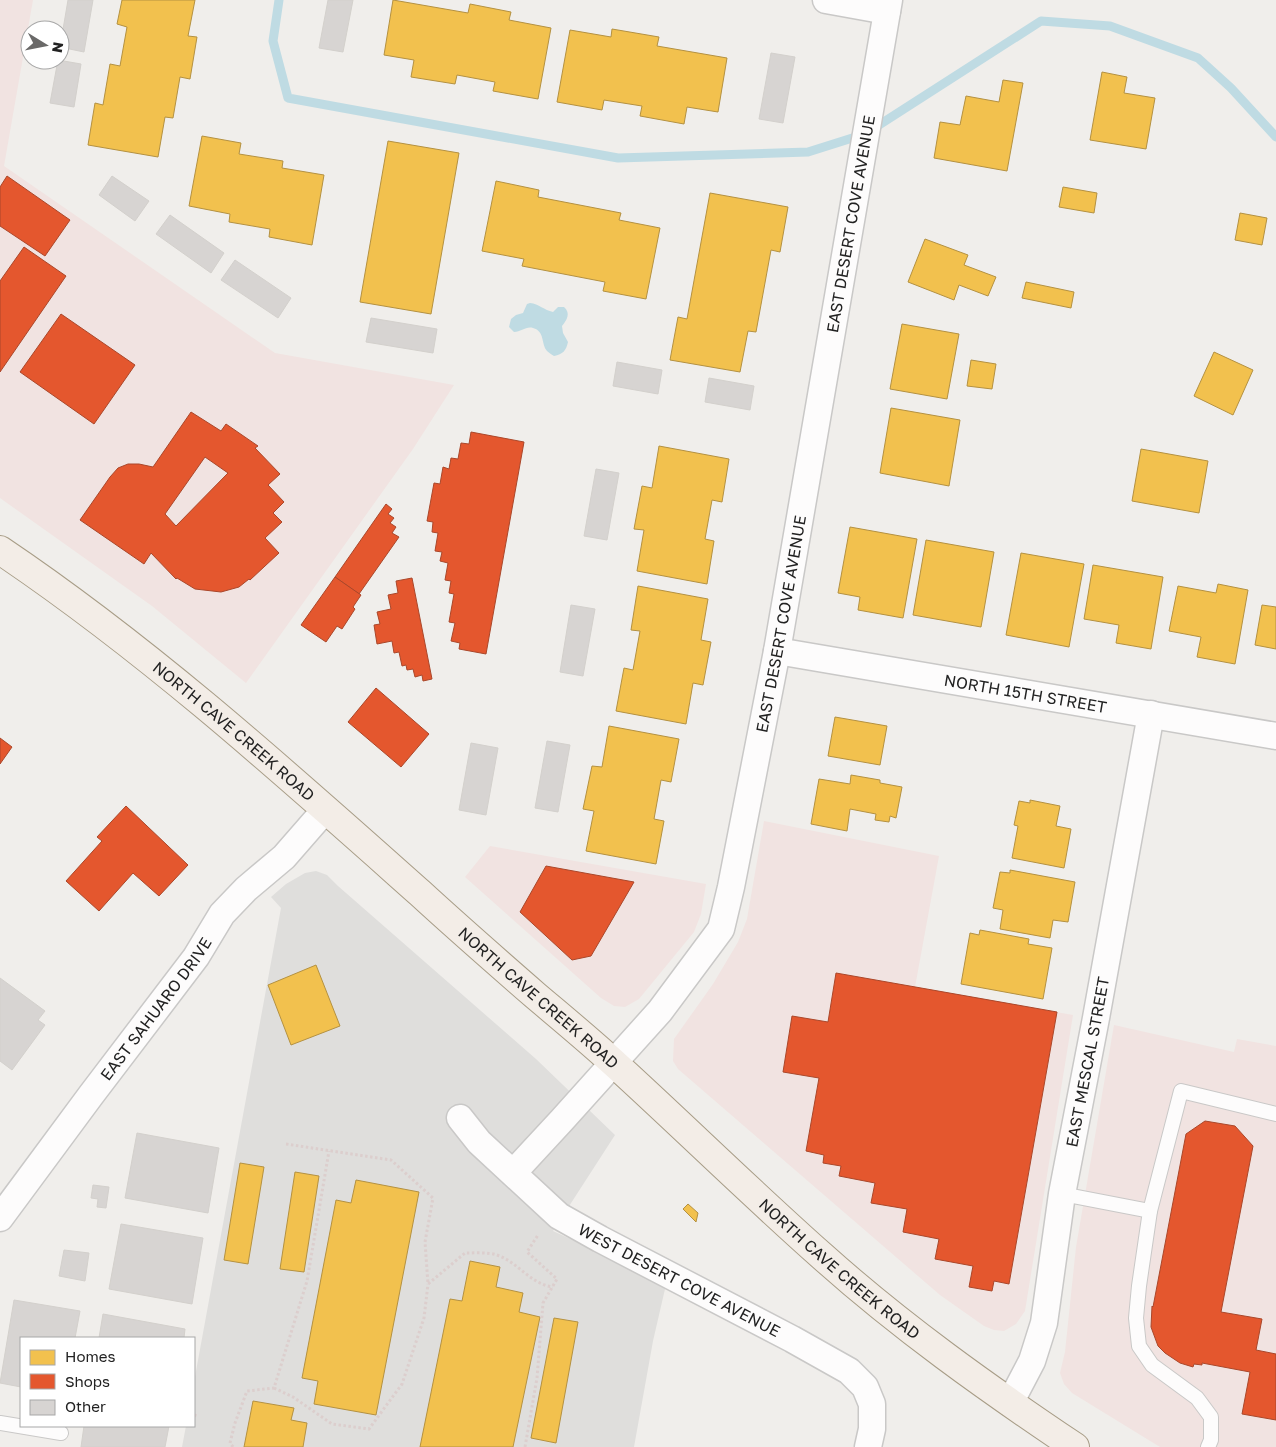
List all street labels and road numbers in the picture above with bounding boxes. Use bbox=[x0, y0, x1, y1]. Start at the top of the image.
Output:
street label: EAST DESERT COVE AVENUE bbox=[822, 114, 879, 334]
street label: EAST DESERT COVE AVENUE bbox=[751, 514, 810, 734]
street label: NORTH CAVE CREEK ROAD bbox=[149, 657, 319, 805]
street label: NORTH 15TH STREET bbox=[943, 670, 1108, 717]
street label: NORTH CAVE CREEK ROAD bbox=[454, 923, 623, 1073]
street label: EAST SAHUARO DRIVE bbox=[96, 933, 216, 1084]
street label: EAST MESCAL STREET bbox=[1061, 975, 1113, 1149]
street label: NORTH CAVE CREEK ROAD bbox=[755, 1194, 924, 1343]
street label: WEST DESERT COVE AVENUE bbox=[575, 1219, 784, 1341]

